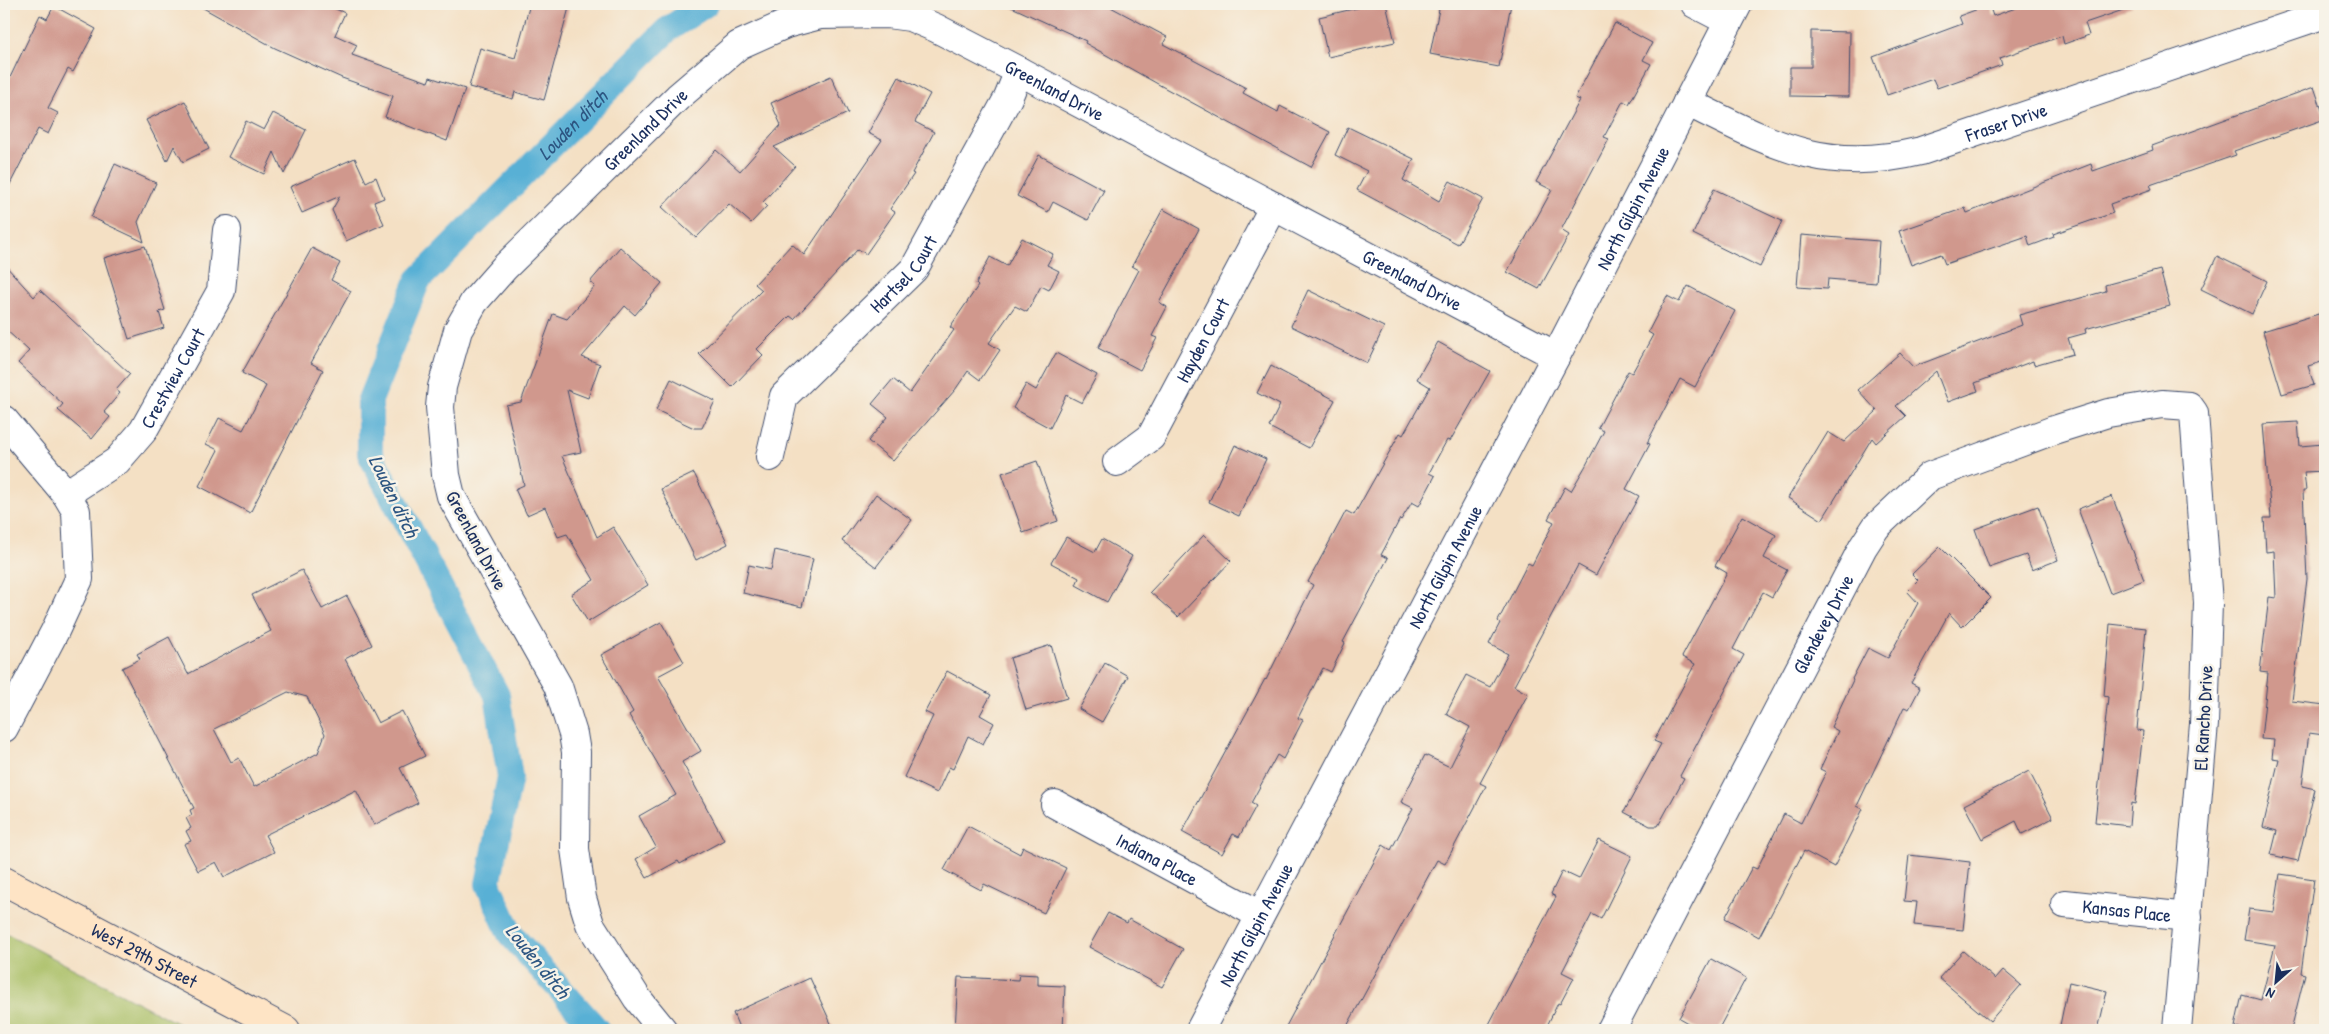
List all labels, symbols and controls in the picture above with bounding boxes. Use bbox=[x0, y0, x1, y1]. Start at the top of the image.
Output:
street label: Greenland Drive bbox=[1001, 53, 1109, 127]
street label: Greenland Drive bbox=[597, 81, 693, 177]
water label: Louden ditch bbox=[531, 83, 614, 165]
street label: Fraser Drive bbox=[1961, 96, 2051, 148]
street label: North Gilpin Avenue bbox=[1590, 141, 1676, 274]
street label: Hartsel Court bbox=[864, 230, 943, 318]
street label: Greenland Drive bbox=[1358, 243, 1467, 317]
street label: Hayden Court bbox=[1170, 293, 1236, 387]
street label: Crestview Court bbox=[134, 323, 211, 433]
water label: Louden ditch bbox=[363, 450, 427, 543]
street label: Greenland Drive bbox=[440, 486, 514, 595]
street label: North Gilpin Avenue bbox=[1401, 500, 1488, 633]
street label: Glendevey Drive bbox=[1786, 569, 1860, 678]
street label: El Rancho Drive bbox=[2187, 664, 2219, 771]
street label: Indiana Place bbox=[1112, 827, 1203, 892]
street label: North Gilpin Avenue bbox=[1212, 858, 1299, 991]
street label: Kansas Place bbox=[2081, 893, 2173, 928]
street label: West 29th Street bbox=[87, 917, 203, 994]
water label: Louden ditch bbox=[500, 918, 578, 1005]
north arrow bbox=[2252, 956, 2302, 1006]
text: N bbox=[2262, 984, 2278, 1004]

